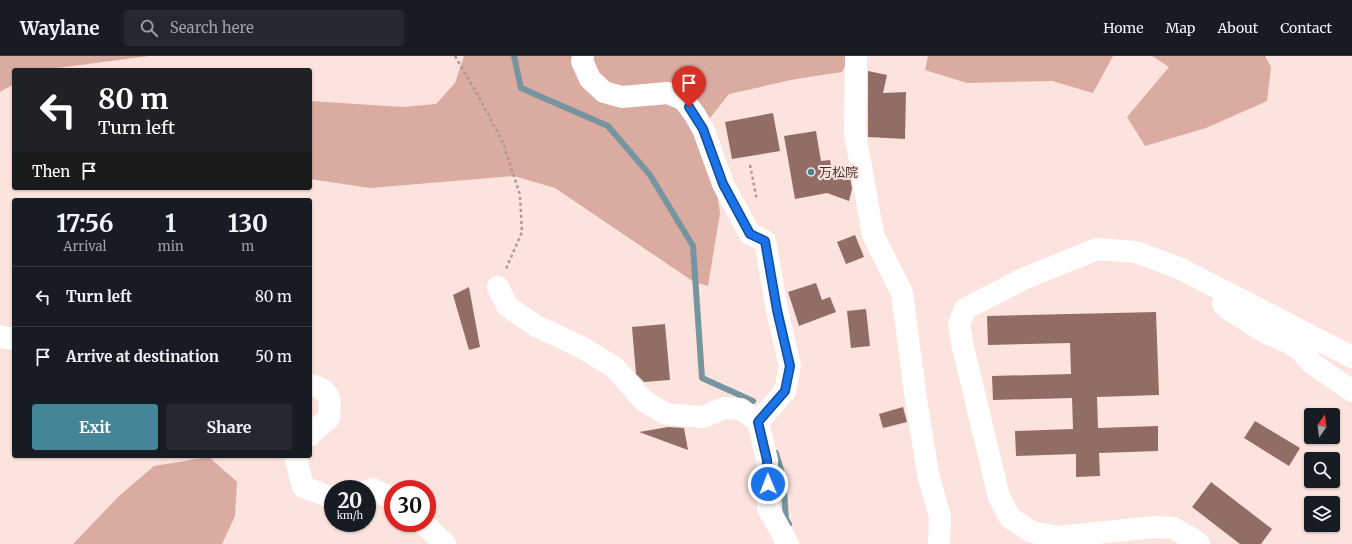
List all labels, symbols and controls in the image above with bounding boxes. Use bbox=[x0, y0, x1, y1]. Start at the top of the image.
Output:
search box bbox=[124, 10, 404, 46]
text: Waylane bbox=[20, 16, 100, 40]
icon: search bbox=[138, 17, 160, 39]
text: Search here bbox=[170, 18, 254, 37]
text: Home bbox=[1103, 19, 1144, 37]
text: Map bbox=[1166, 19, 1195, 37]
text: About bbox=[1217, 19, 1258, 37]
text: Contact bbox=[1280, 19, 1332, 37]
pin bbox=[672, 66, 706, 107]
icon: arrive bbox=[678, 72, 700, 94]
text: 80 m bbox=[98, 81, 169, 117]
icon: left bbox=[32, 84, 84, 136]
text: Turn left bbox=[98, 116, 175, 139]
icon: arrive bbox=[78, 160, 100, 182]
text: Then bbox=[32, 162, 70, 181]
place label: 万松院 bbox=[819, 164, 858, 181]
marker: 万松院 bbox=[806, 167, 816, 177]
text: 17:56 bbox=[56, 208, 114, 239]
text: 1 bbox=[165, 208, 176, 239]
text: 130 bbox=[228, 208, 268, 239]
text: Arrival bbox=[63, 238, 107, 255]
text: min bbox=[158, 238, 184, 255]
text: m bbox=[241, 238, 254, 255]
icon: left bbox=[32, 286, 54, 308]
text: Turn left bbox=[66, 287, 132, 306]
text: 80 m bbox=[255, 287, 292, 306]
icon: arrive bbox=[32, 346, 54, 368]
text: Arrive at destination bbox=[66, 347, 219, 366]
text: 50 m bbox=[255, 347, 292, 366]
button: Exit bbox=[32, 404, 158, 450]
button: Share bbox=[166, 404, 292, 450]
north arrow bbox=[1304, 408, 1340, 444]
map controls bbox=[1304, 408, 1340, 532]
button: search bbox=[1304, 452, 1340, 488]
position arrow bbox=[747, 463, 789, 505]
speed limit sign: 30 bbox=[384, 480, 436, 532]
text: 20 bbox=[338, 488, 362, 513]
button: layers bbox=[1304, 496, 1340, 532]
text: km/h bbox=[337, 509, 363, 522]

